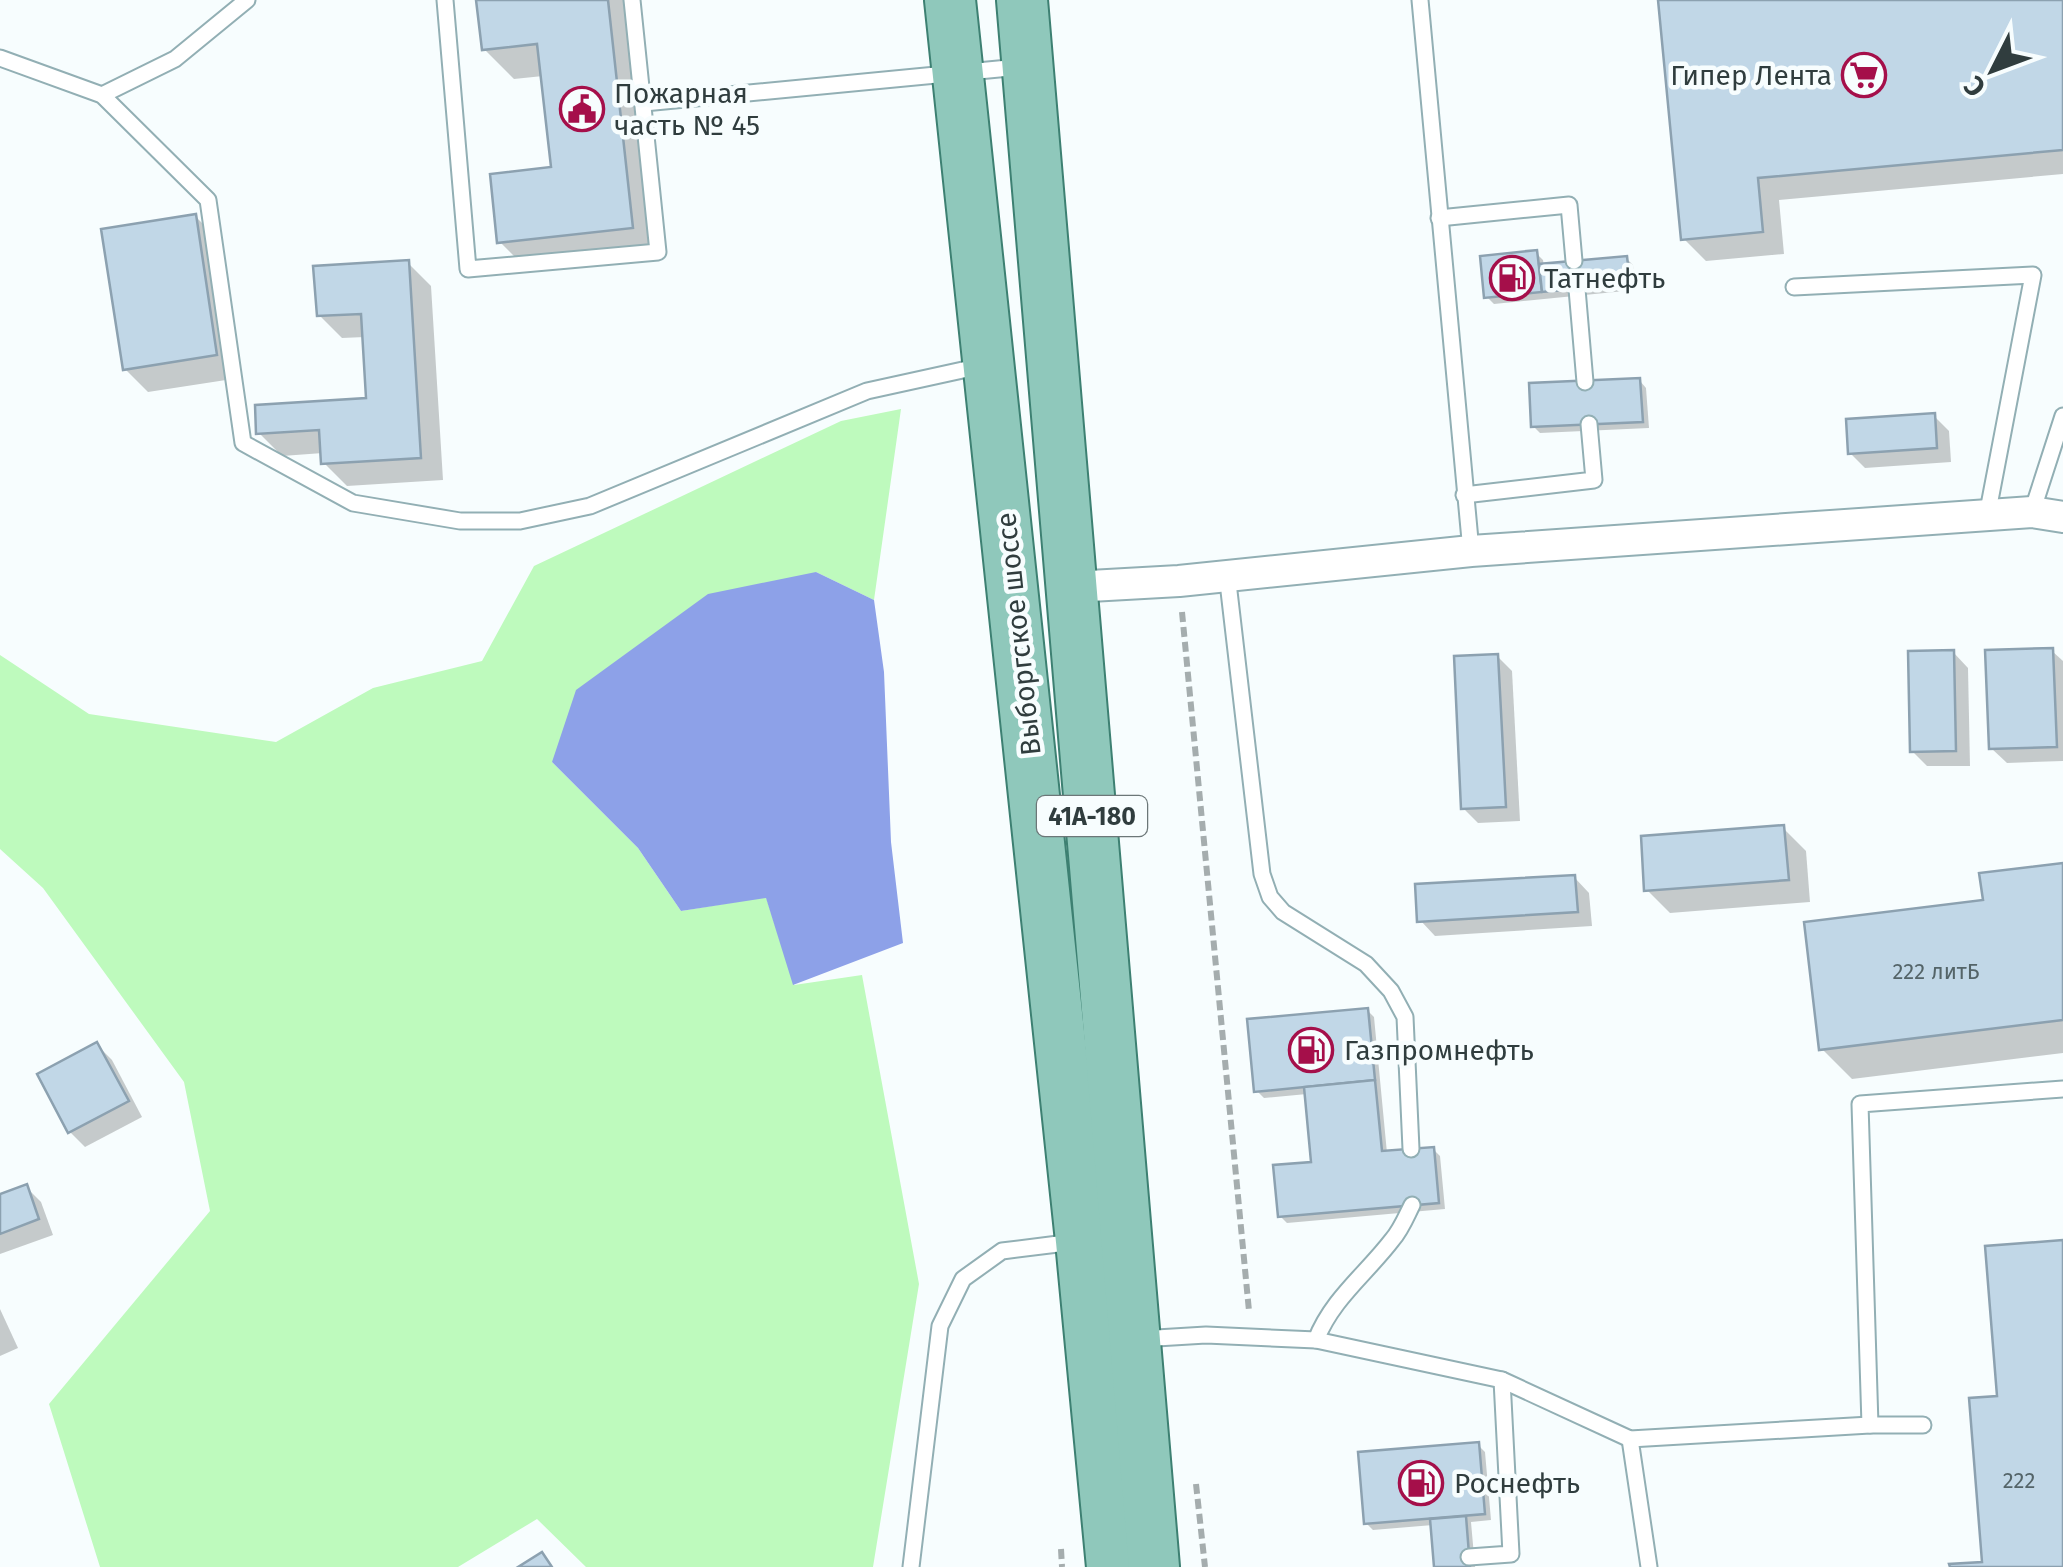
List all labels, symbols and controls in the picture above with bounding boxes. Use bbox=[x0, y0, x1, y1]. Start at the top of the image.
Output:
north arrow bbox=[1943, 20, 2043, 120]
supermarket icon: Гипер Лента bbox=[1841, 52, 1887, 98]
place label: Гипер Лента bbox=[1670, 59, 1832, 92]
text: С bbox=[1957, 69, 1992, 103]
place label: Пожарная часть № 45 bbox=[614, 77, 760, 142]
public building icon: Пожарная часть № 45 bbox=[559, 86, 605, 132]
fuel station icon: Татнефть bbox=[1489, 255, 1535, 301]
place label: Татнефть bbox=[1544, 262, 1665, 295]
street label: Выборгское шоссе bbox=[989, 511, 1048, 757]
road number: 41А-180 bbox=[1037, 796, 1147, 836]
house number: 222 литБ bbox=[1892, 958, 1980, 985]
fuel station icon: Газпромнефть bbox=[1288, 1027, 1334, 1073]
place label: Газпромнефть bbox=[1344, 1034, 1534, 1067]
fuel station icon: Роснефть bbox=[1398, 1460, 1444, 1506]
place label: Роснефть bbox=[1454, 1467, 1580, 1500]
house number: 222 bbox=[2003, 1467, 2035, 1494]

